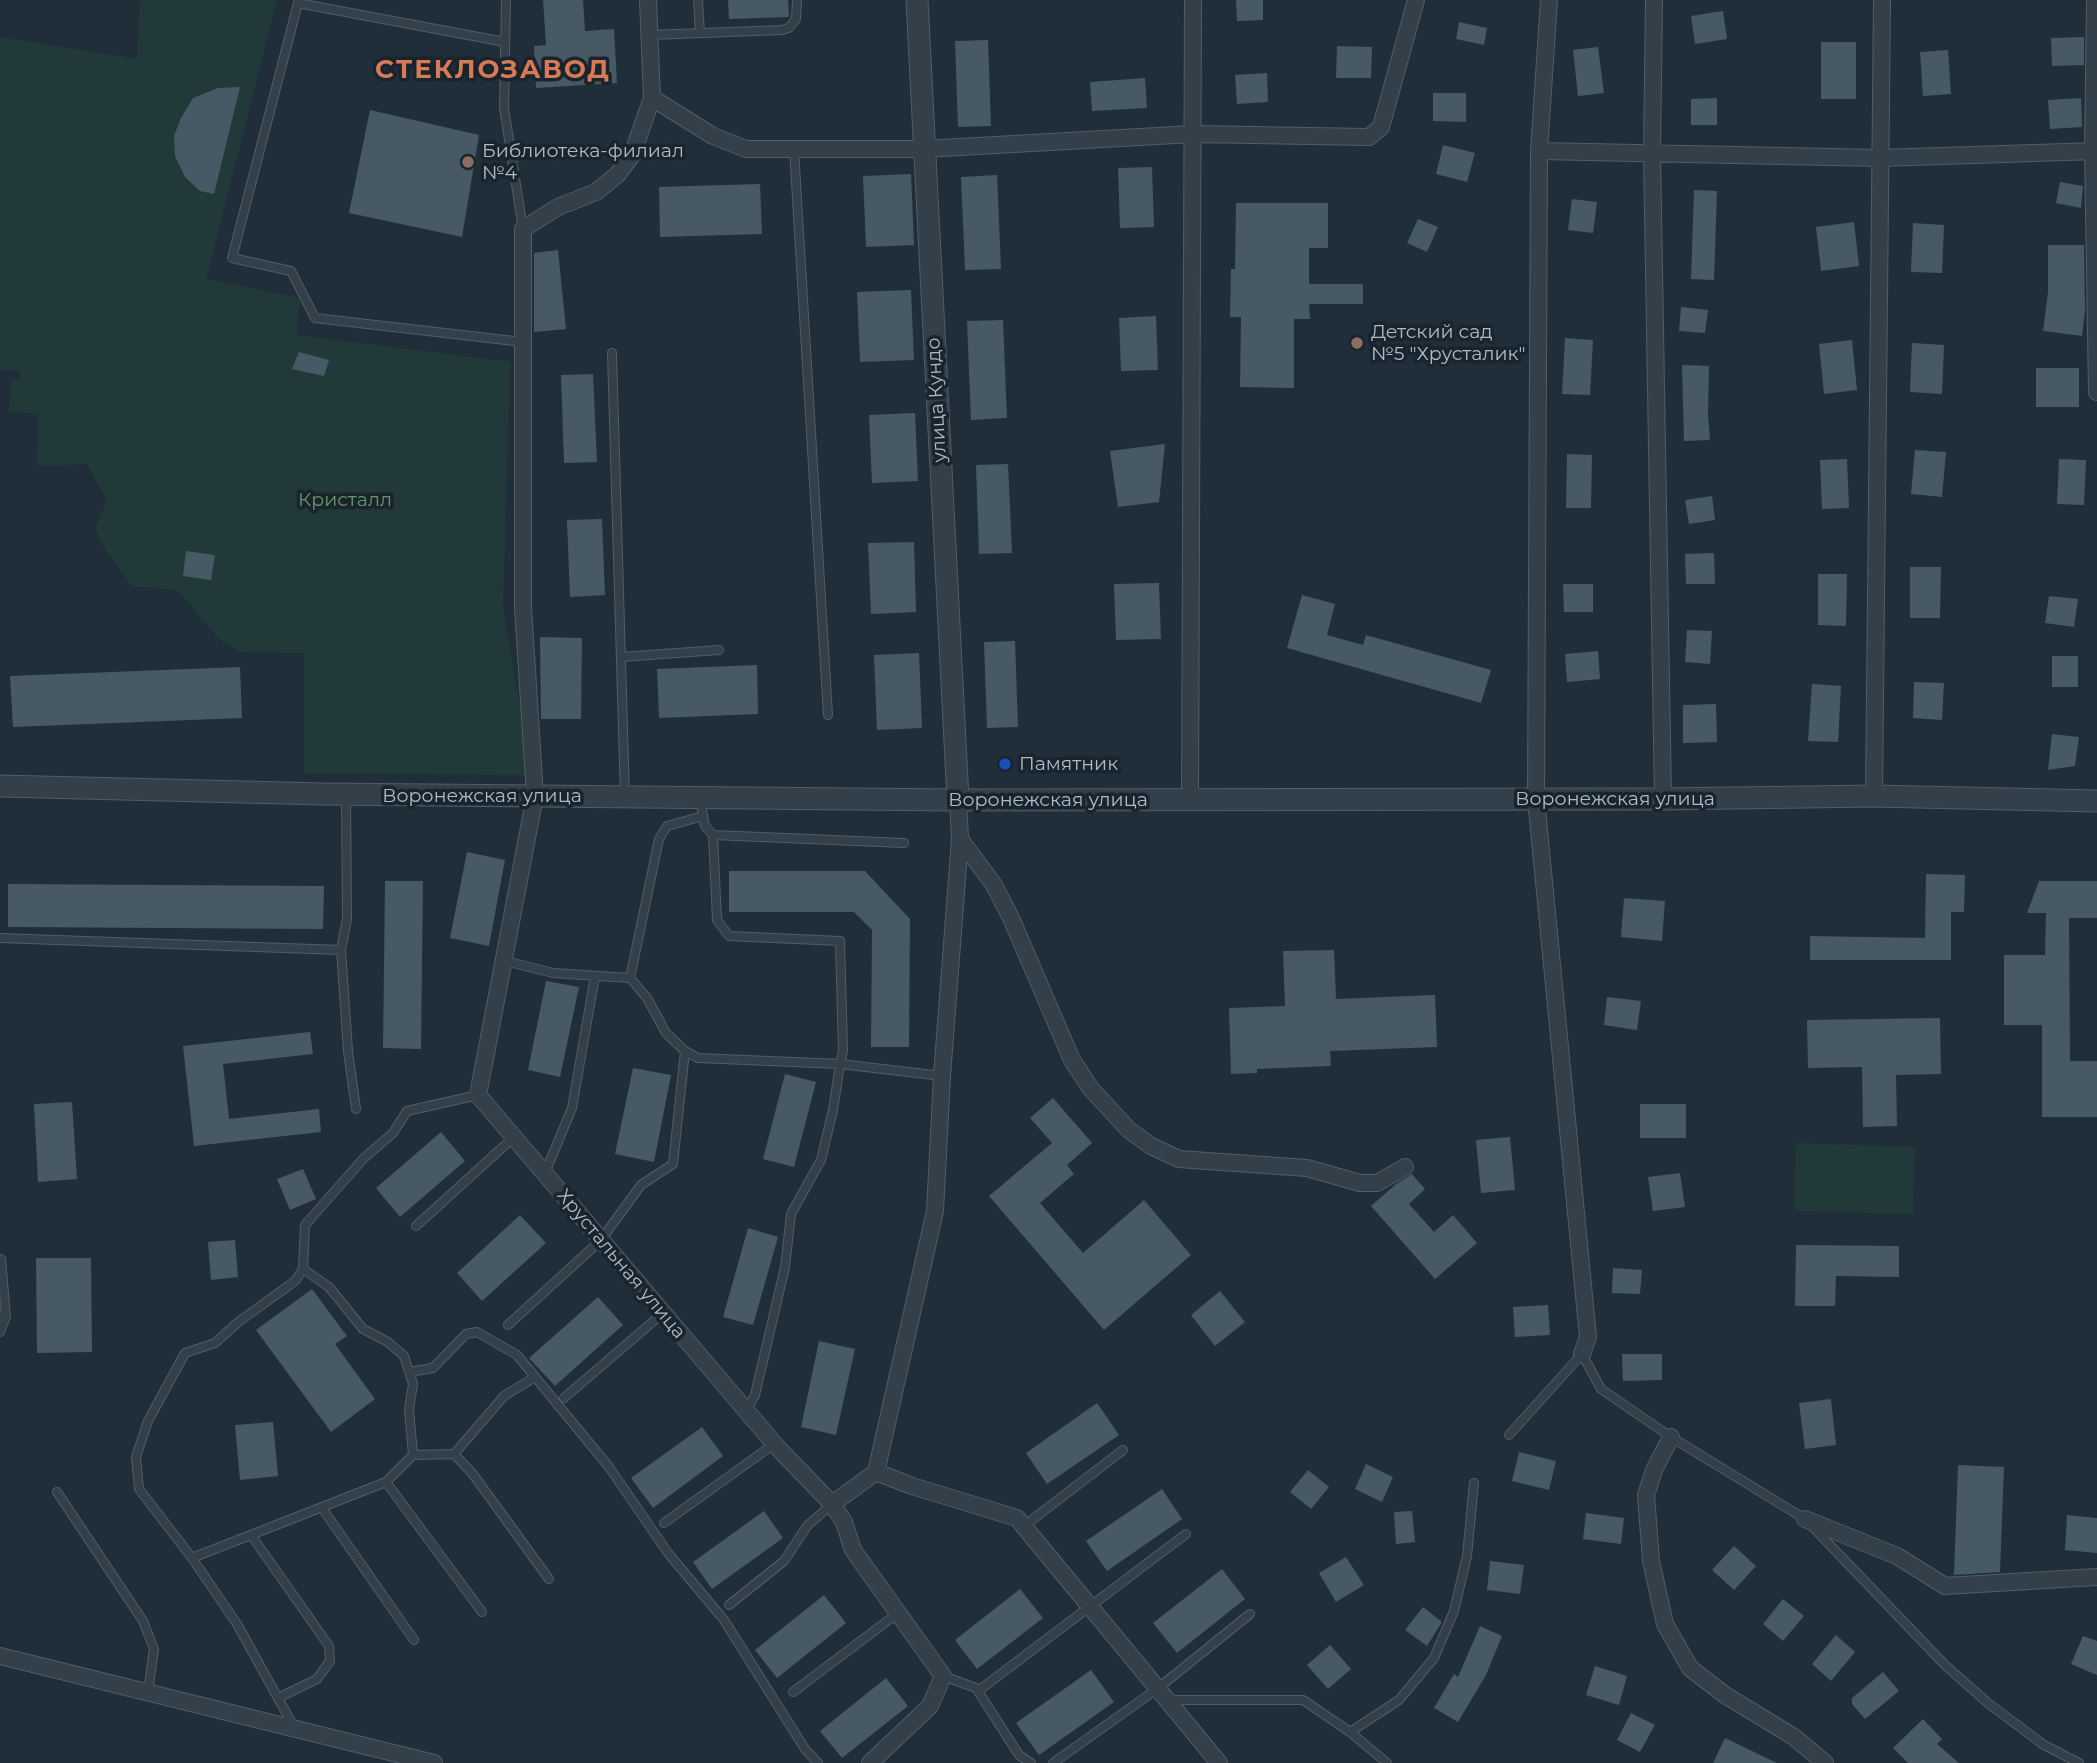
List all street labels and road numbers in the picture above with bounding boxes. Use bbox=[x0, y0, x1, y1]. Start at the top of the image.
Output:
street label: улица Кундо bbox=[922, 337, 952, 463]
street label: Воронежская улица bbox=[382, 785, 582, 807]
street label: Воронежская улица bbox=[1515, 788, 1715, 810]
street label: Воронежская улица bbox=[948, 789, 1148, 811]
street label: Хрустальная улица bbox=[552, 1185, 690, 1343]

